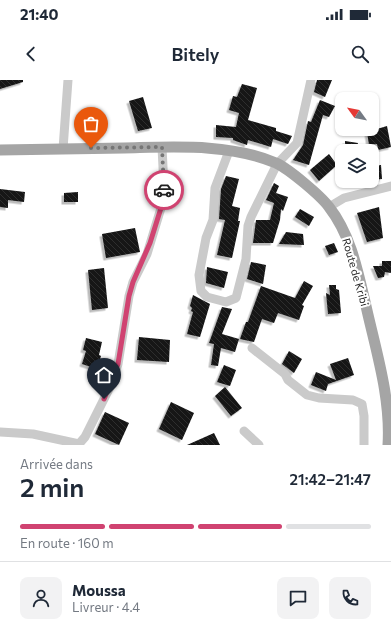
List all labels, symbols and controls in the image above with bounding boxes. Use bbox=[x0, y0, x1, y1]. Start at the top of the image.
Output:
text: 21:40 bbox=[20, 5, 58, 23]
icon: back bbox=[20, 43, 42, 65]
text: Bitely bbox=[171, 43, 220, 65]
icon: search bbox=[349, 43, 371, 65]
north arrow bbox=[335, 92, 379, 136]
map controls bbox=[335, 92, 379, 188]
pin bbox=[74, 107, 108, 148]
icon: bag bbox=[80, 113, 102, 135]
button: layers bbox=[335, 144, 379, 188]
courier bbox=[144, 170, 184, 210]
icon: car bbox=[153, 179, 175, 201]
street label: Route de Kribi bbox=[340, 236, 372, 308]
pin bbox=[87, 358, 121, 399]
icon: home bbox=[93, 364, 115, 386]
text: Arrivée dans bbox=[20, 456, 93, 472]
text: 21:42–21:47 bbox=[290, 470, 371, 488]
text: 2 min bbox=[20, 471, 84, 502]
text: En route · 160 m bbox=[20, 535, 114, 551]
button: person bbox=[20, 577, 62, 619]
button: chat bbox=[277, 577, 319, 619]
button: phone bbox=[329, 577, 371, 619]
text: Moussa bbox=[72, 581, 126, 599]
text: Livreur · 4.4 bbox=[72, 599, 140, 615]

